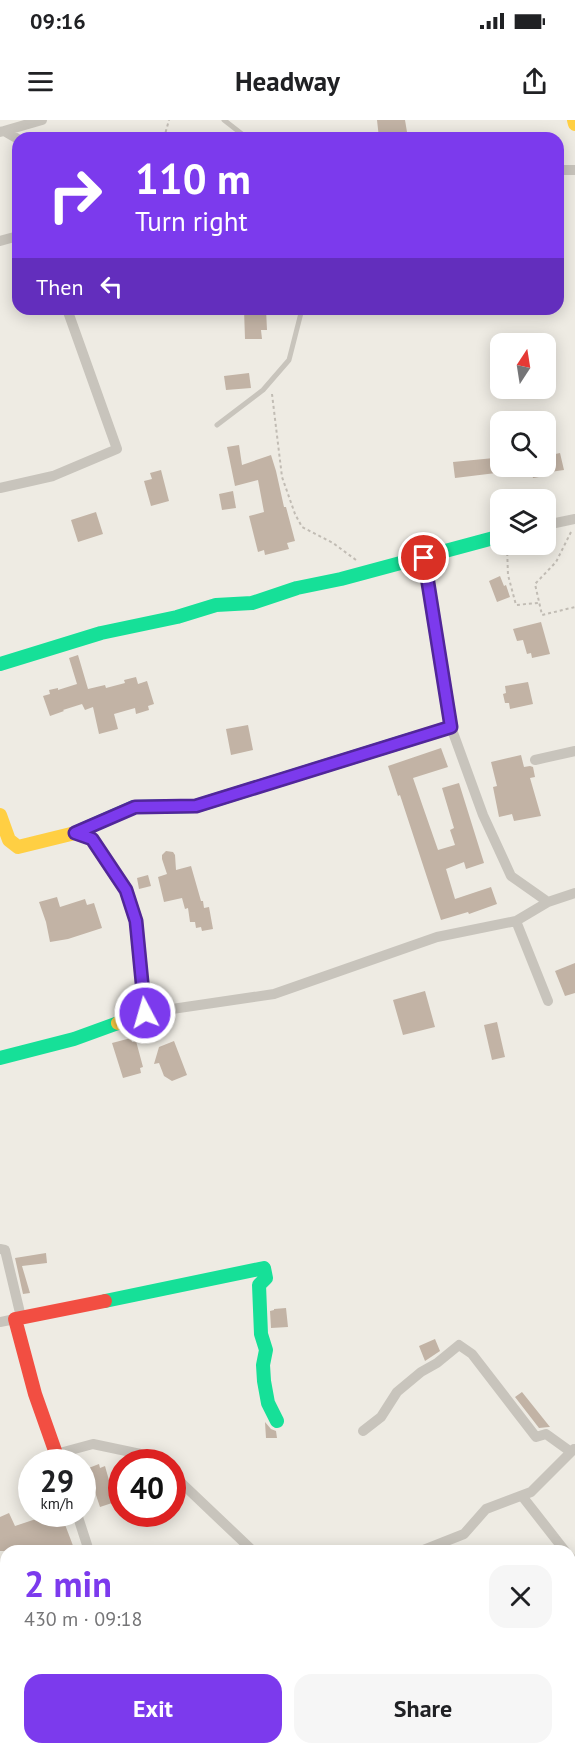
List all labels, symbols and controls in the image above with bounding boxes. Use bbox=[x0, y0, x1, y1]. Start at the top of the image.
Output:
text: 09:16 bbox=[30, 7, 86, 35]
text: Headway bbox=[235, 64, 340, 98]
icon: menu bbox=[24, 65, 57, 98]
icon: share bbox=[518, 65, 551, 98]
text: 110 m bbox=[135, 151, 251, 206]
icon: right bbox=[36, 156, 114, 234]
text: Turn right bbox=[135, 204, 248, 238]
icon: left bbox=[95, 270, 128, 303]
text: Then bbox=[36, 273, 83, 301]
north arrow bbox=[490, 333, 556, 399]
map controls bbox=[490, 333, 556, 555]
button: search bbox=[490, 411, 556, 477]
button: layers bbox=[490, 489, 556, 555]
pin bbox=[398, 532, 449, 583]
icon: arrive bbox=[407, 541, 440, 574]
position arrow bbox=[113, 981, 177, 1045]
speed limit sign: 40 bbox=[108, 1449, 186, 1527]
text: 29 bbox=[40, 1461, 74, 1500]
text: km/h bbox=[41, 1494, 73, 1513]
text: 2 min bbox=[24, 1560, 112, 1607]
button: close bbox=[489, 1565, 552, 1628]
text: 430 m · 09:18 bbox=[24, 1606, 142, 1632]
button: Exit bbox=[24, 1674, 282, 1743]
button: Share bbox=[294, 1674, 552, 1743]

